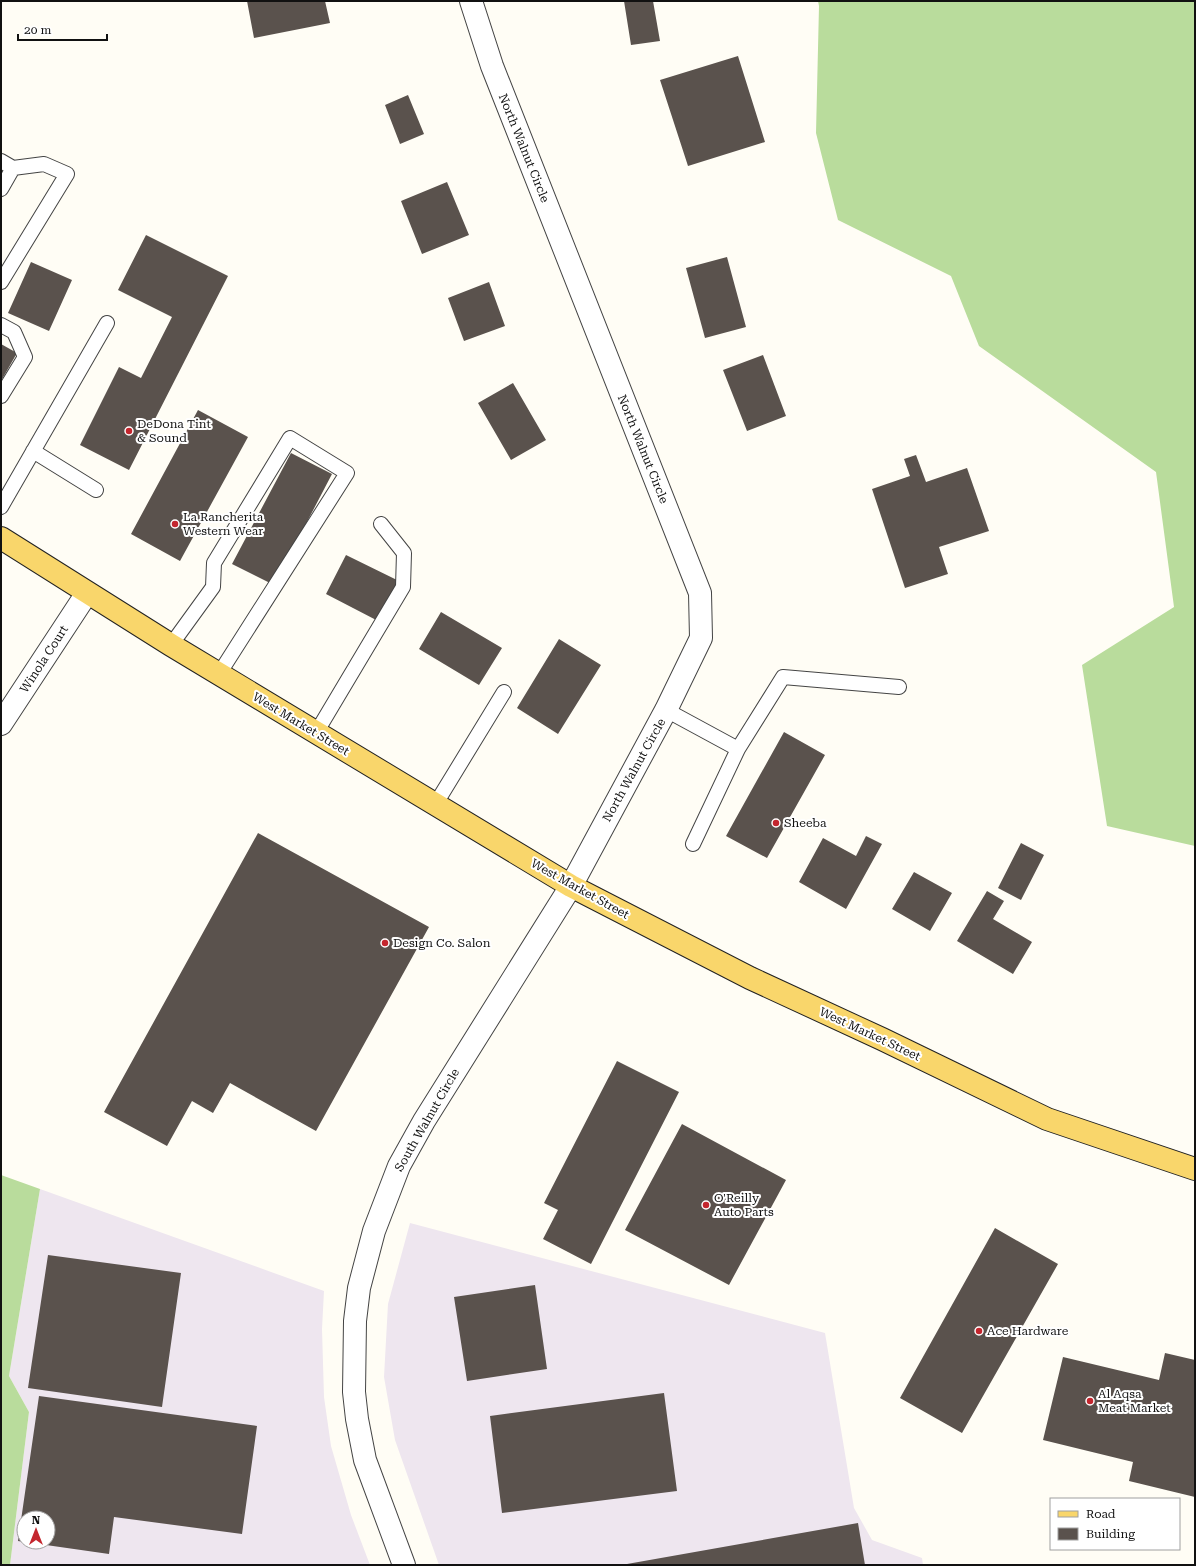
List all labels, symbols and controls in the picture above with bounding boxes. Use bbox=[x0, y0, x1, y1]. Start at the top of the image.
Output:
scale bar bbox=[18, 16, 107, 42]
text: 20 m bbox=[24, 23, 51, 37]
street label: North Walnut Circle bbox=[496, 92, 552, 205]
street label: North Walnut Circle bbox=[615, 393, 671, 506]
place label: DeDona Tint & Sound bbox=[137, 417, 212, 445]
marker: DeDona Tint & Sound bbox=[124, 426, 134, 436]
place label: La Rancherita Western Wear bbox=[183, 510, 264, 538]
marker: La Rancherita Western Wear bbox=[170, 519, 180, 529]
street label: Winola Court bbox=[17, 622, 71, 695]
street label: West Market Street bbox=[250, 690, 352, 759]
street label: North Walnut Circle bbox=[600, 715, 668, 824]
place label: Sheeba bbox=[784, 816, 827, 830]
marker: Sheeba bbox=[771, 818, 781, 828]
street label: West Market Street bbox=[529, 856, 632, 922]
place label: Design Co. Salon bbox=[393, 936, 491, 950]
marker: Design Co. Salon bbox=[380, 938, 390, 948]
street label: West Market Street bbox=[817, 1004, 923, 1064]
street label: South Walnut Circle bbox=[392, 1066, 462, 1174]
place label: O'Reilly Auto Parts bbox=[714, 1191, 774, 1219]
marker: O'Reilly Auto Parts bbox=[701, 1200, 711, 1210]
place label: Ace Hardware bbox=[987, 1324, 1069, 1338]
marker: Ace Hardware bbox=[974, 1326, 984, 1336]
place label: Al Aqsa Meat Market bbox=[1098, 1387, 1171, 1415]
marker: Al Aqsa Meat Market bbox=[1085, 1396, 1095, 1406]
legend bbox=[1050, 1498, 1180, 1550]
text: Road bbox=[1086, 1507, 1116, 1521]
north arrow bbox=[16, 1510, 56, 1550]
text: N bbox=[32, 1514, 41, 1527]
text: Building bbox=[1086, 1527, 1135, 1541]

